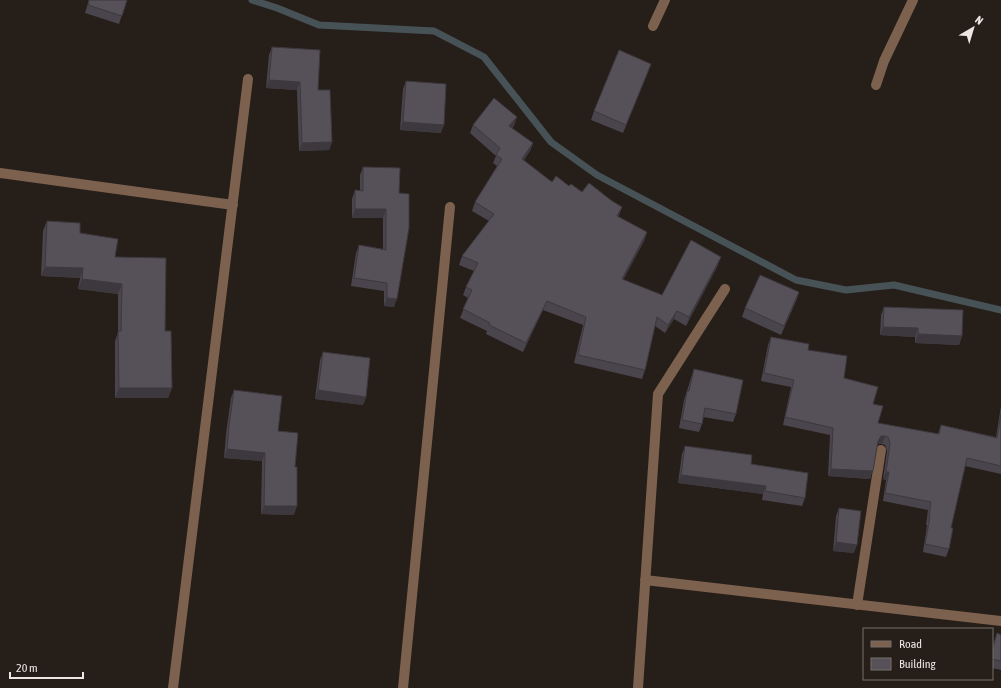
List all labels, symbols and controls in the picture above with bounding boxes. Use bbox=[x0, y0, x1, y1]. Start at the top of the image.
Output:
north arrow bbox=[953, 8, 993, 48]
text: N bbox=[973, 13, 985, 27]
legend bbox=[863, 628, 993, 680]
text: Road bbox=[899, 637, 922, 651]
scale bar bbox=[10, 654, 83, 680]
text: Building bbox=[899, 657, 937, 671]
text: 20 m bbox=[16, 661, 38, 675]

